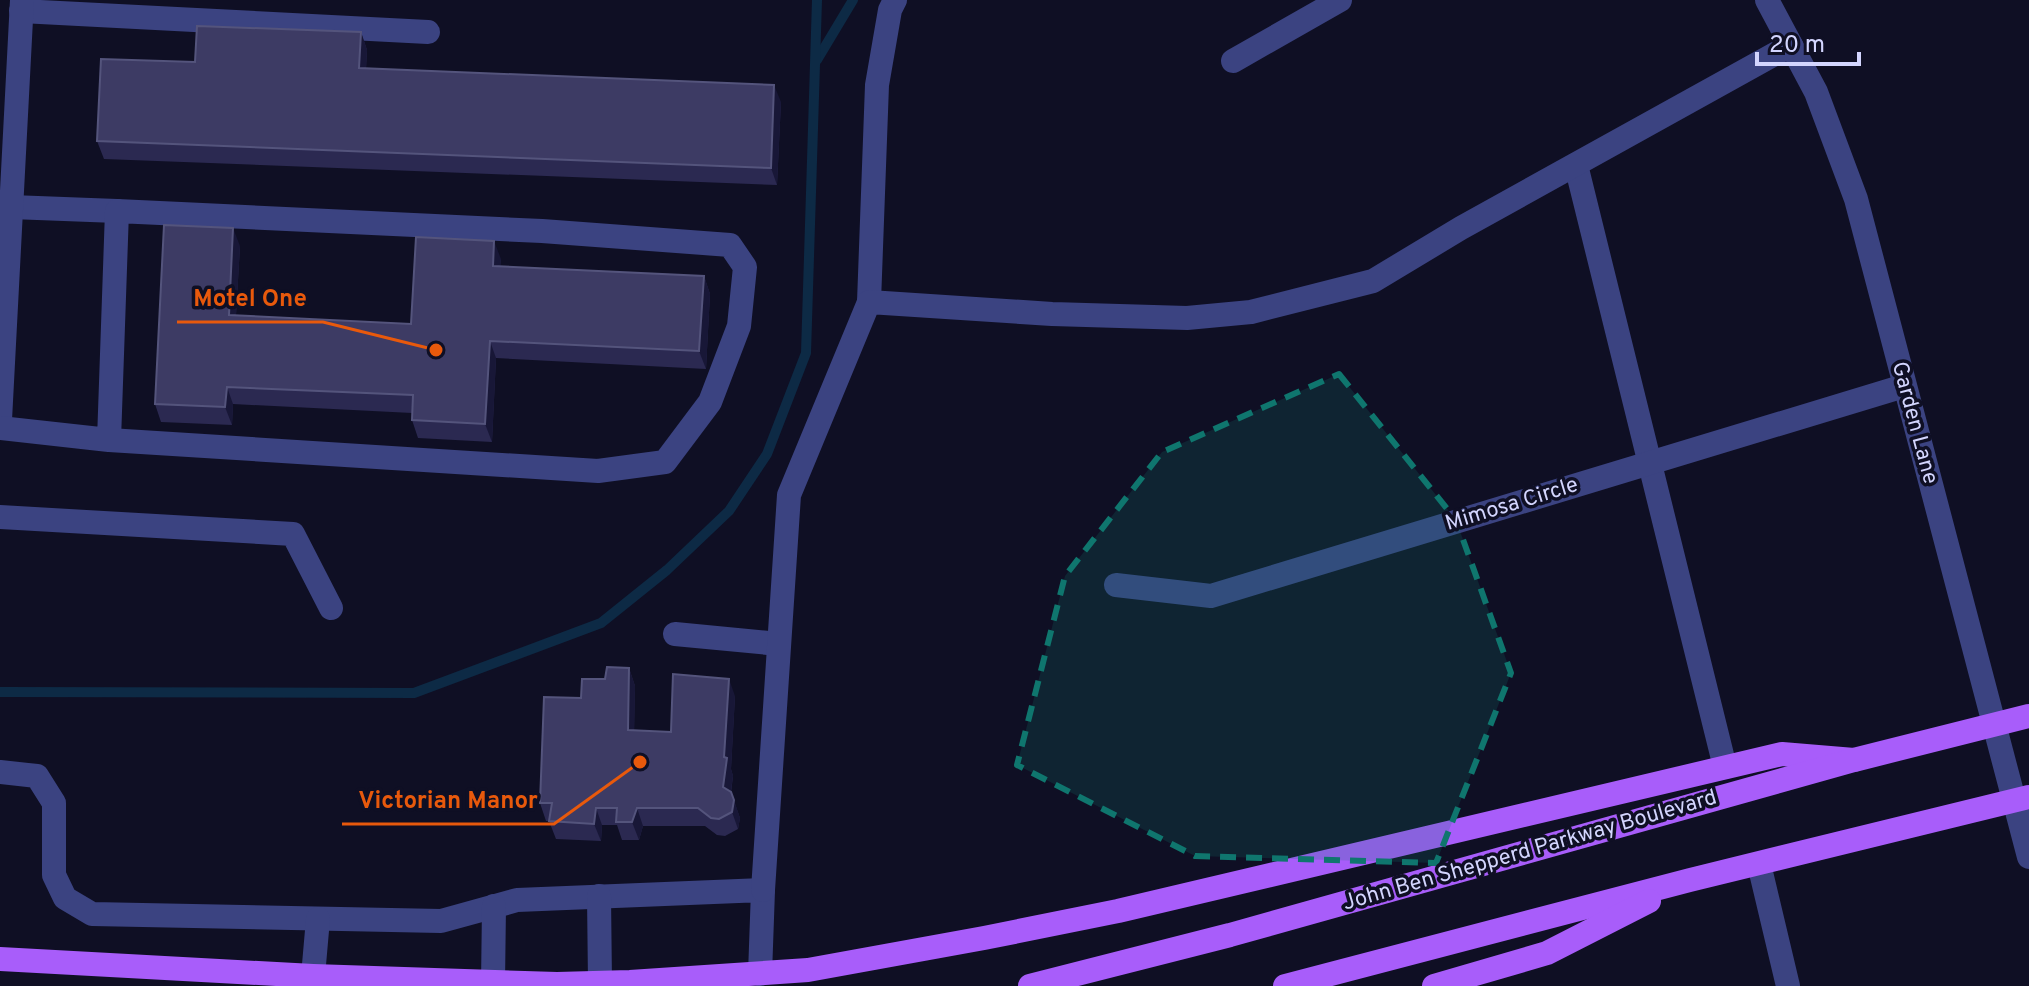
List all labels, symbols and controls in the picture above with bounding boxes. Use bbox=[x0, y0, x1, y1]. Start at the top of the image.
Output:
scale bar bbox=[1757, 16, 1859, 66]
text: 20 m bbox=[1769, 31, 1825, 61]
callout: Motel One bbox=[177, 274, 323, 322]
text: Motel One bbox=[193, 285, 307, 315]
street label: Garden Lane bbox=[1885, 359, 1943, 487]
street label: Mimosa Circle bbox=[1442, 472, 1582, 538]
callout: Victorian Manor bbox=[342, 776, 554, 824]
street label: John Ben Shepperd Parkway Boulevard bbox=[1340, 785, 1720, 917]
text: Victorian Manor bbox=[358, 787, 538, 817]

